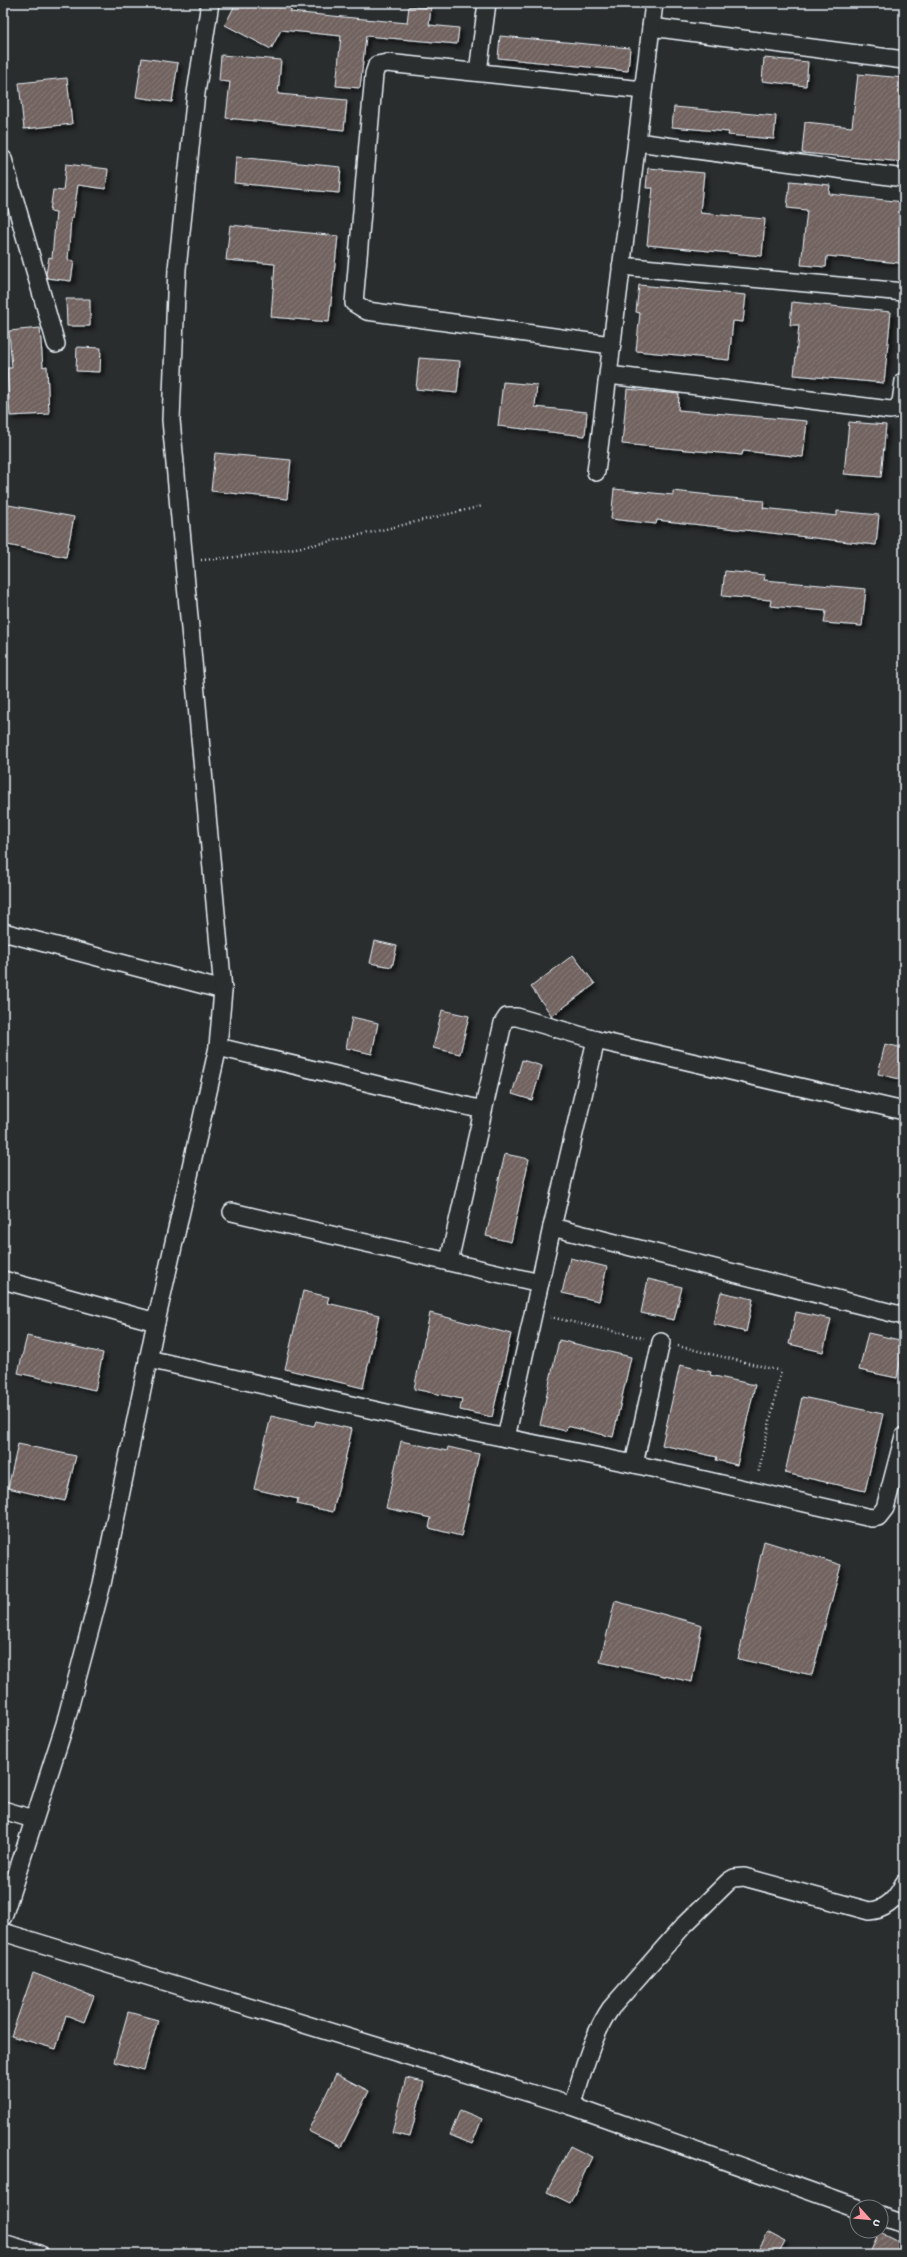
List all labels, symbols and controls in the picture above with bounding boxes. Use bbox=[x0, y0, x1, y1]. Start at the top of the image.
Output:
north arrow bbox=[849, 2199, 889, 2239]
text: U bbox=[869, 2217, 883, 2229]

